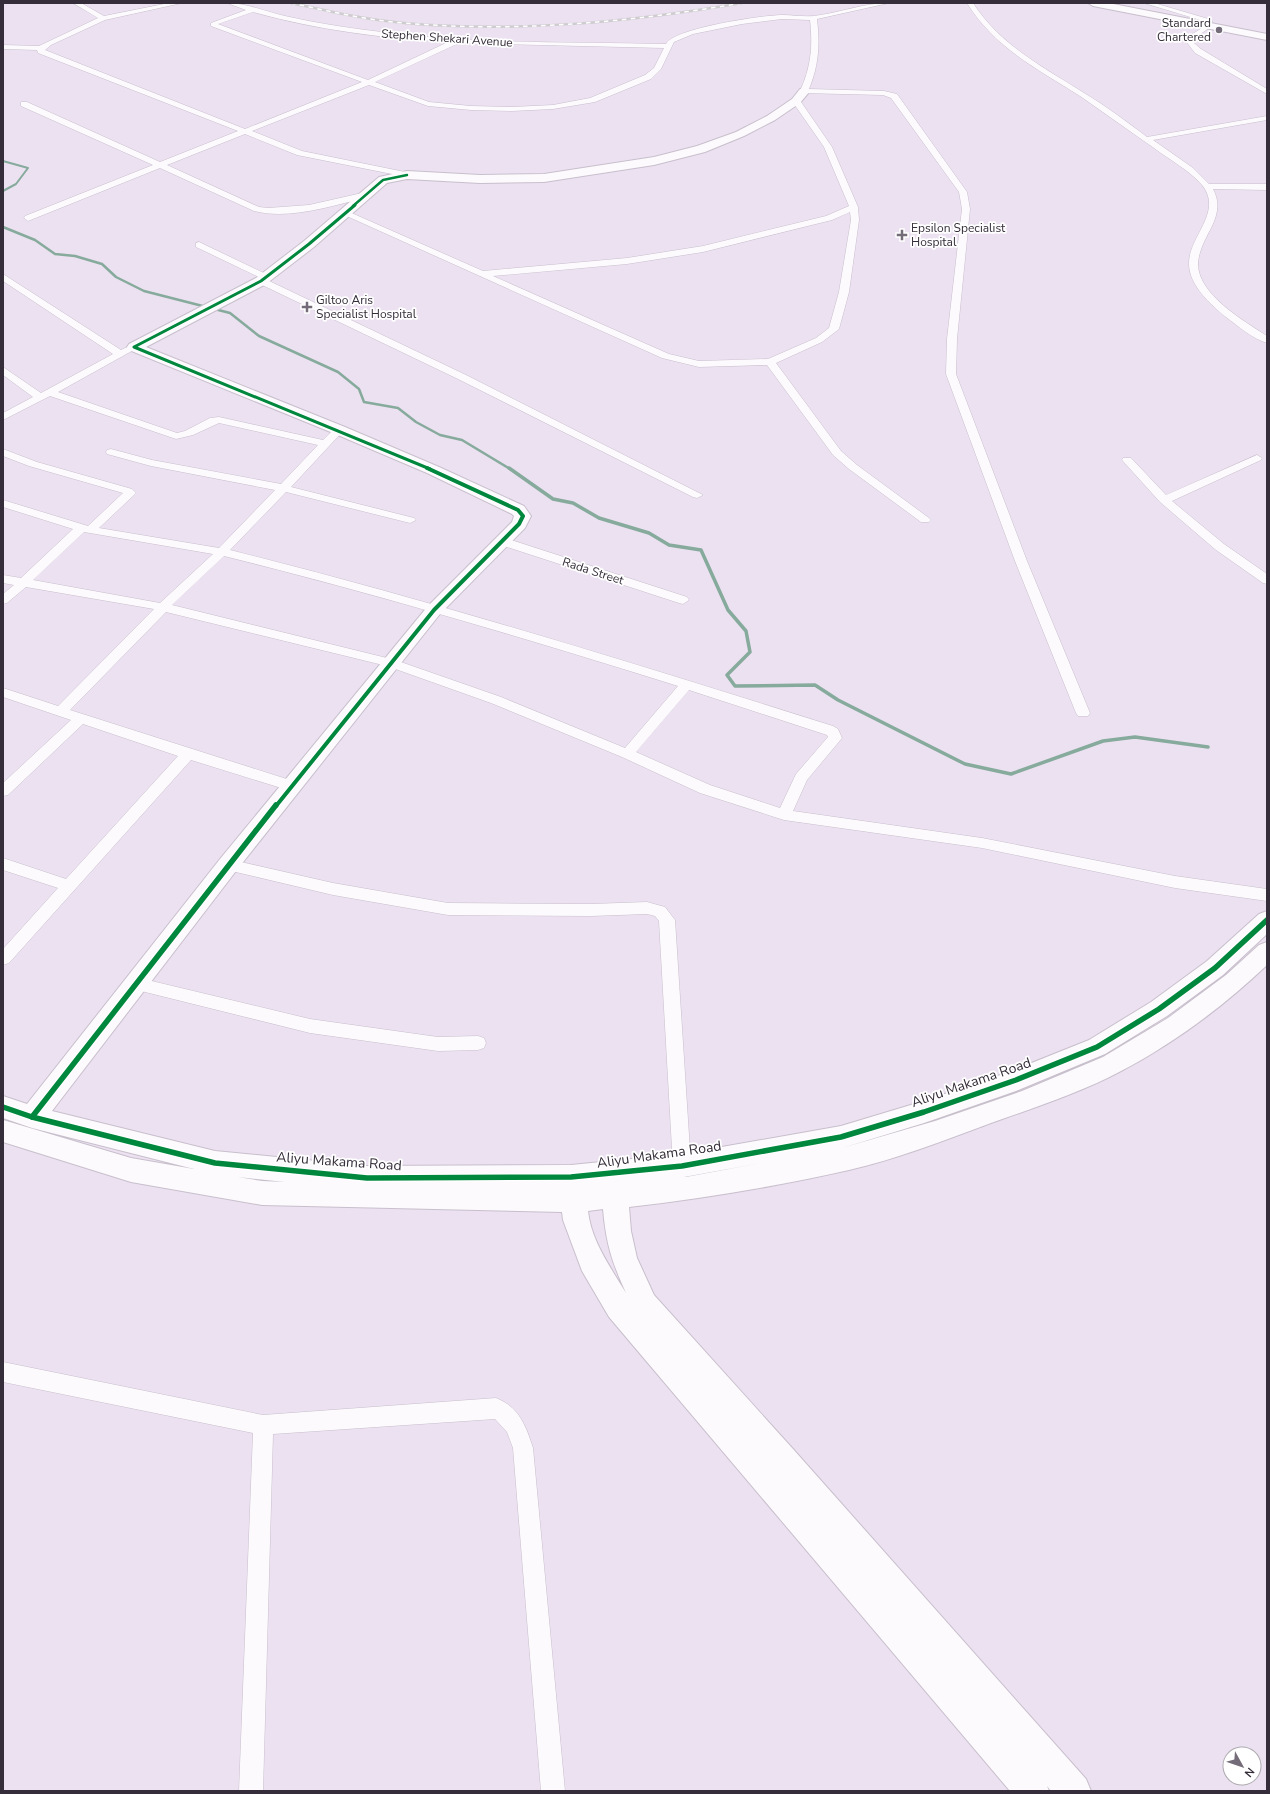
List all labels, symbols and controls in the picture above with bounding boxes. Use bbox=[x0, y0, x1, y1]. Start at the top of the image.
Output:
place label: Standard Chartered bbox=[1157, 15, 1211, 45]
street label: Stephen Shekari Avenue bbox=[381, 25, 513, 51]
marker: Standard Chartered bbox=[1214, 25, 1224, 35]
place label: Epsilon Specialist Hospital bbox=[911, 220, 1006, 250]
marker: Epsilon Specialist Hospital bbox=[896, 229, 908, 241]
place label: Giltoo Aris Specialist Hospital bbox=[316, 292, 417, 322]
marker: Giltoo Aris Specialist Hospital bbox=[301, 301, 313, 313]
street label: Rada Street bbox=[560, 554, 626, 589]
street label: Aliyu Makama Road bbox=[909, 1053, 1034, 1112]
street label: Aliyu Makama Road bbox=[596, 1136, 723, 1173]
street label: Aliyu Makama Road bbox=[276, 1148, 402, 1175]
north arrow bbox=[1222, 1746, 1262, 1786]
text: N bbox=[1241, 1764, 1258, 1780]

